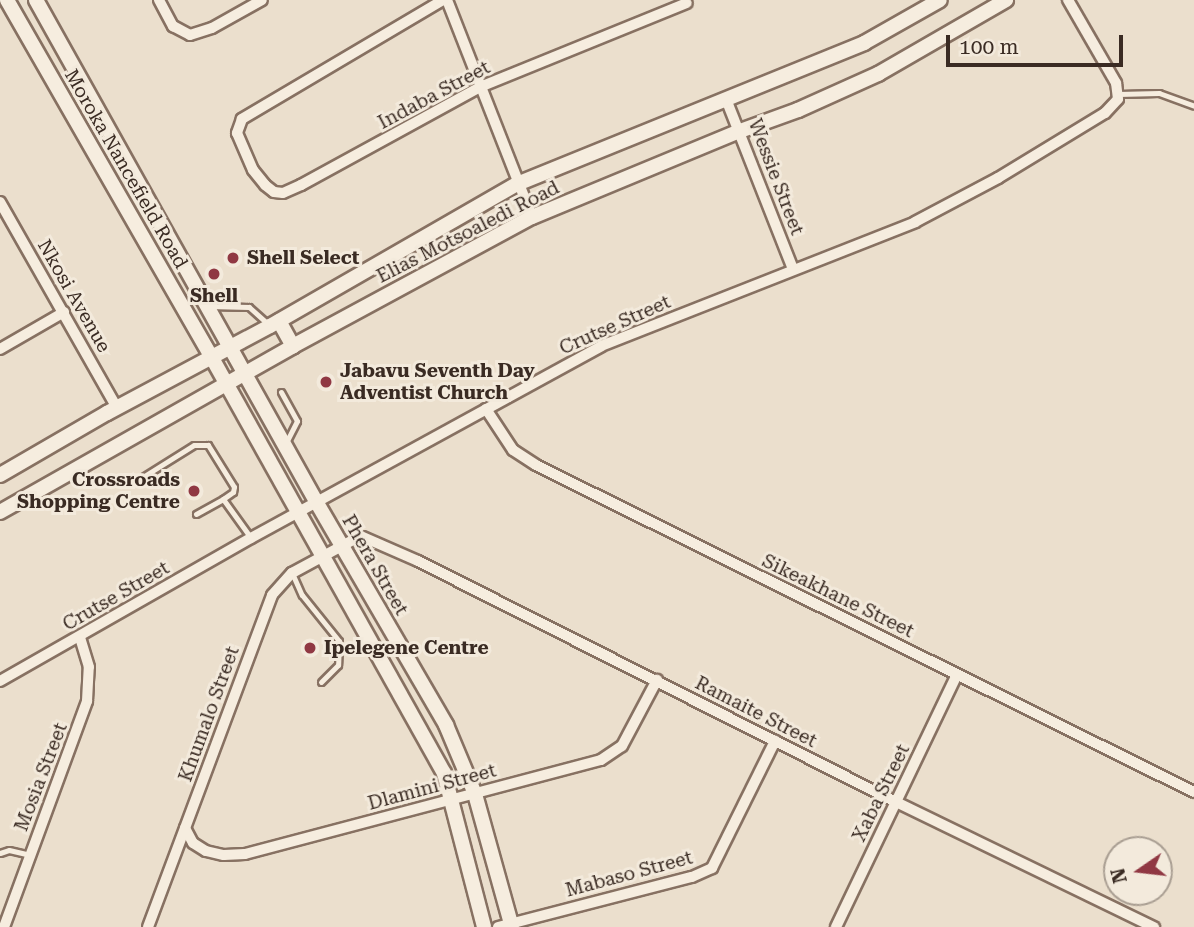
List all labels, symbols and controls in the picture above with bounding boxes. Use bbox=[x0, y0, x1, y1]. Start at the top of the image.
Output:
scale bar bbox=[949, 21, 1126, 65]
text: 100 m bbox=[959, 35, 1019, 59]
street label: Indaba Street bbox=[374, 56, 494, 134]
street label: Moroka Nancefield Road bbox=[60, 65, 192, 273]
street label: Wessie Street bbox=[743, 116, 809, 238]
street label: Elias Motsoaledi Road bbox=[373, 176, 563, 288]
street label: Nkosi Avenue bbox=[33, 236, 115, 356]
place label: Shell Select bbox=[247, 247, 360, 269]
marker: Shell Select bbox=[225, 250, 241, 266]
marker: Shell bbox=[206, 266, 222, 282]
place label: Shell bbox=[190, 285, 238, 307]
street label: Crutse Street bbox=[556, 290, 674, 360]
place label: Jabavu Seventh Day Adventist Church bbox=[340, 360, 535, 404]
marker: Jabavu Seventh Day Adventist Church bbox=[318, 374, 334, 390]
place label: Crossroads Shopping Centre bbox=[17, 469, 180, 513]
marker: Crossroads Shopping Centre bbox=[186, 483, 202, 499]
street label: Phera Street bbox=[337, 511, 413, 619]
street label: Sikeakhane Street bbox=[758, 549, 918, 643]
street label: Crutse Street bbox=[59, 556, 173, 636]
place label: Ipelegene Centre bbox=[324, 637, 489, 659]
marker: Ipelegene Centre bbox=[302, 640, 318, 656]
street label: Khumalo Street bbox=[174, 643, 244, 785]
street label: Ramaite Street bbox=[691, 672, 821, 752]
street label: Mosia Street bbox=[10, 720, 72, 834]
street label: Xaba Street bbox=[848, 740, 914, 846]
street label: Dlamini Street bbox=[365, 759, 499, 815]
north arrow bbox=[1103, 836, 1173, 906]
street label: Mabaso Street bbox=[563, 846, 695, 902]
text: N bbox=[1106, 866, 1132, 886]

